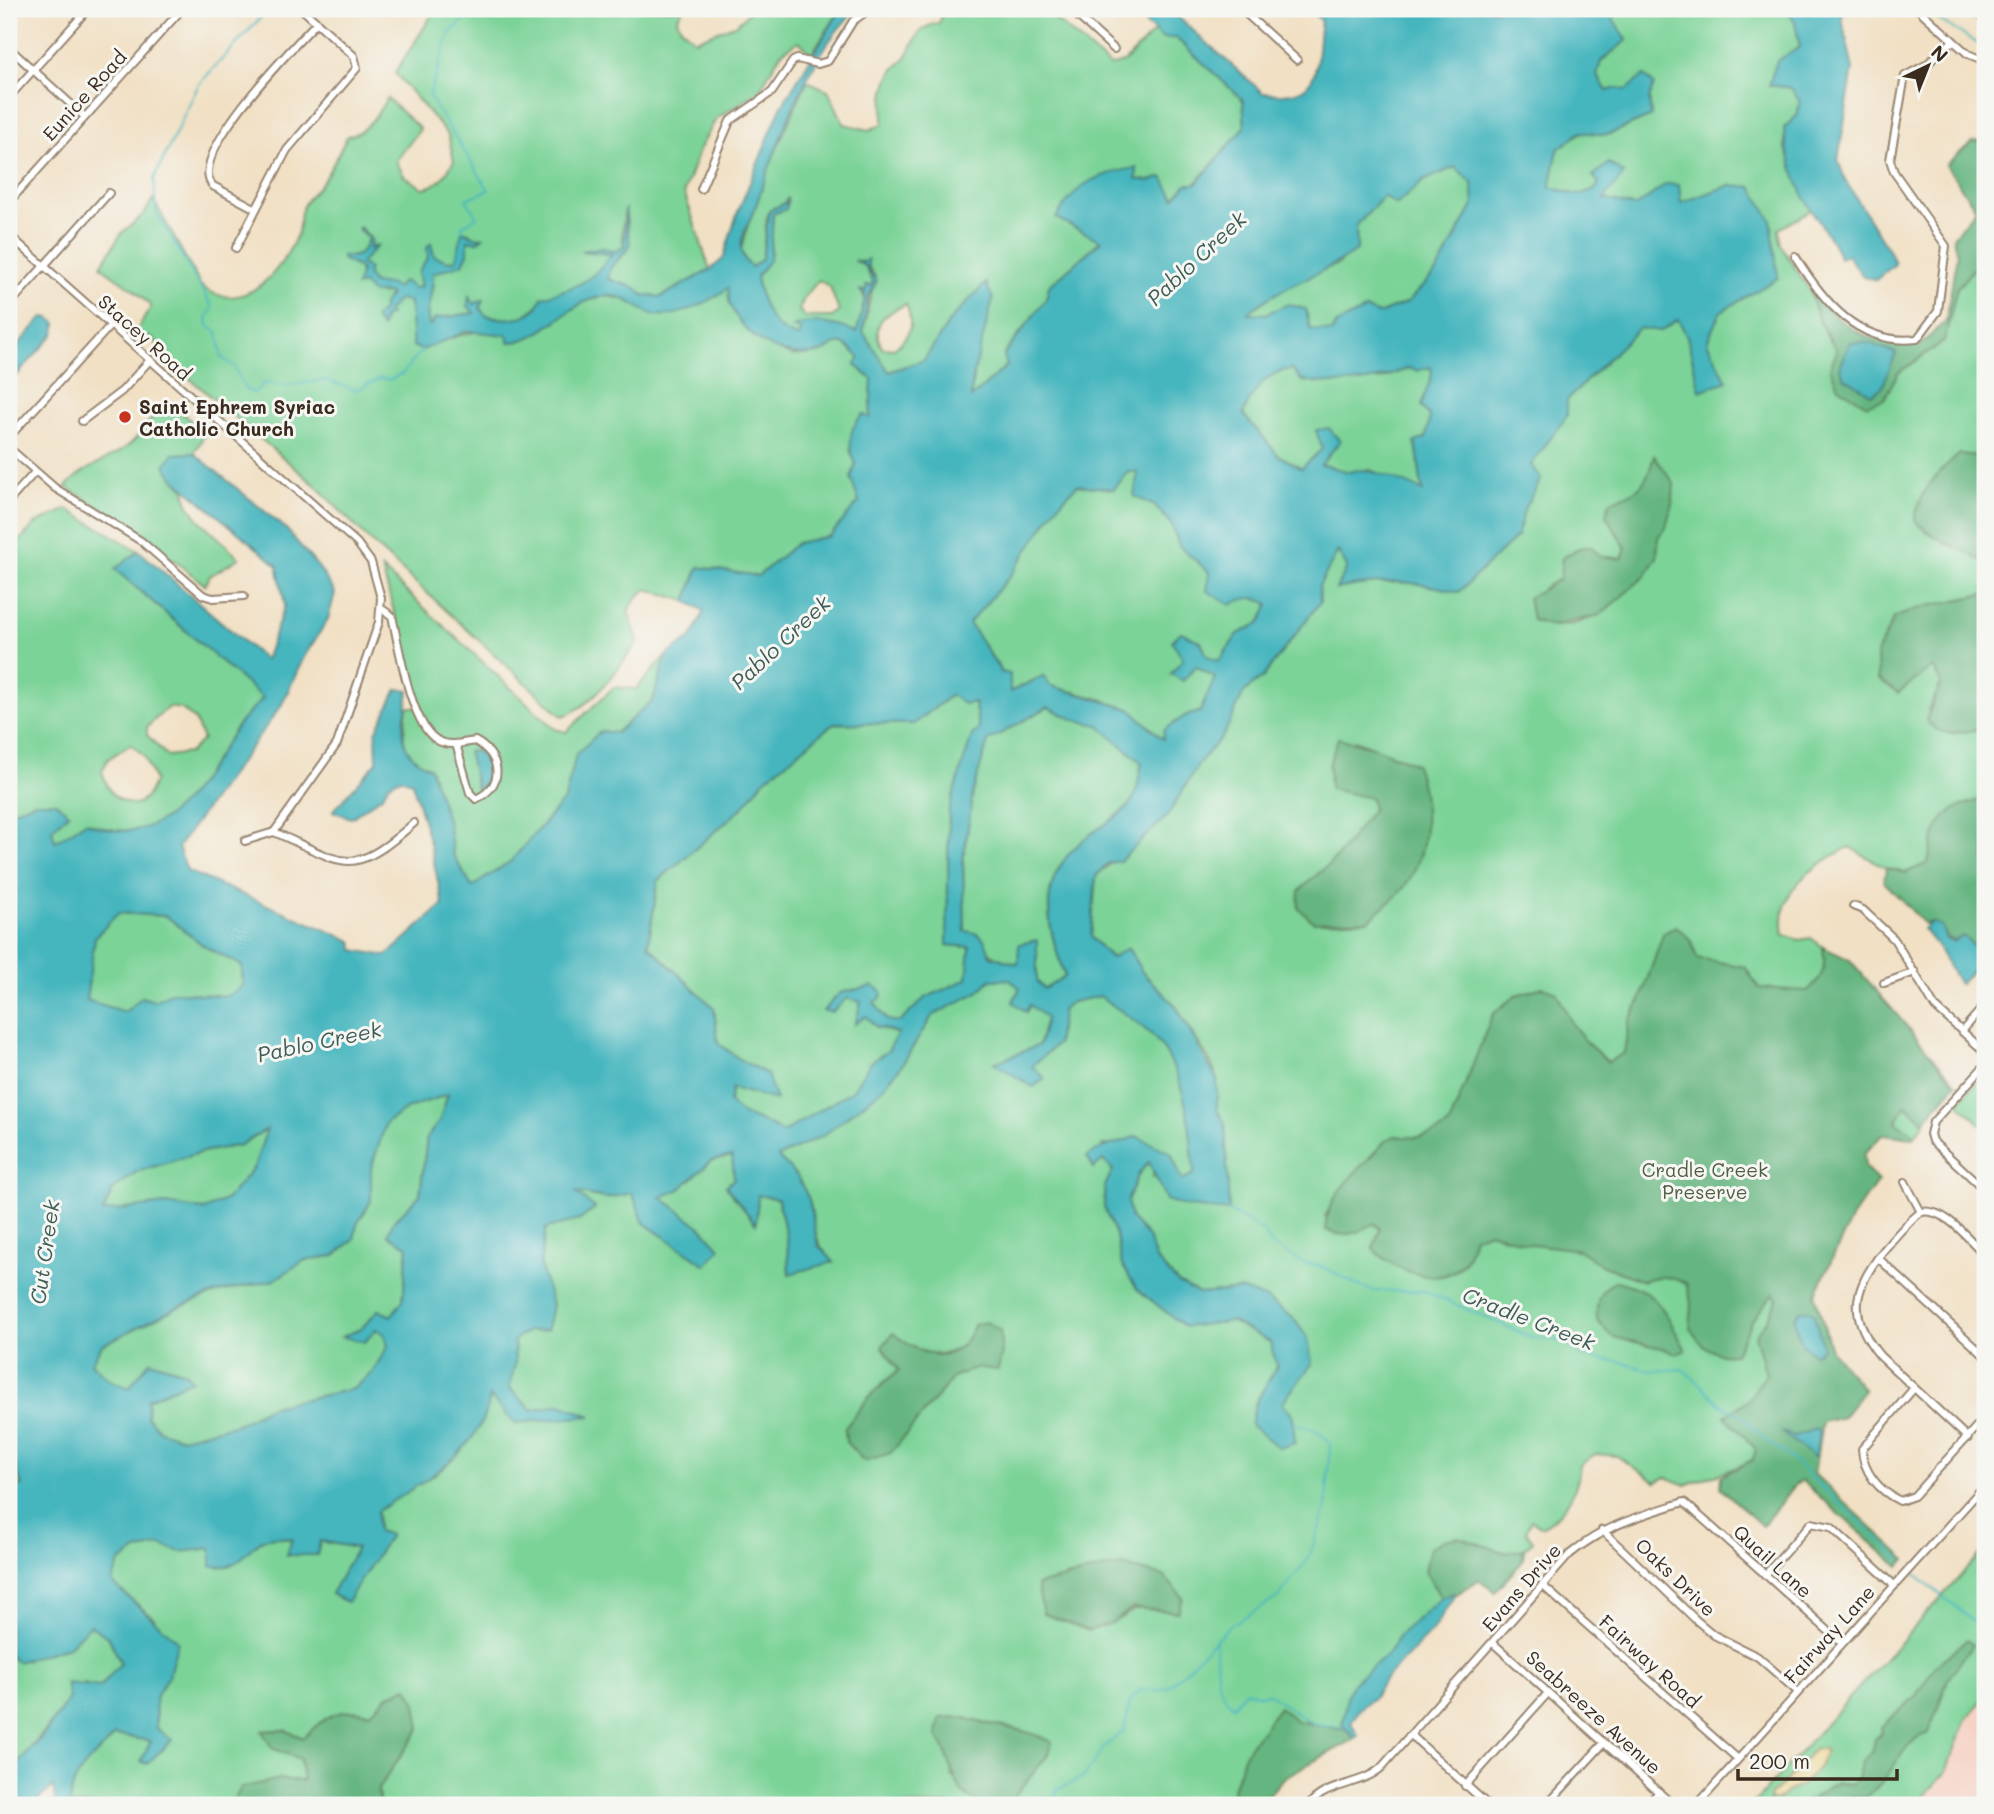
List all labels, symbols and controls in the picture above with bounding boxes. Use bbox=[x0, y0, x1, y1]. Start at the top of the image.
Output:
north arrow bbox=[1892, 32, 1962, 102]
text: N bbox=[1926, 39, 1954, 67]
street label: Eunice Road bbox=[37, 44, 131, 146]
water label: Pablo Creek bbox=[1141, 204, 1252, 311]
street label: Stacey Road bbox=[93, 289, 197, 385]
place label: Saint Ephrem Syriac Catholic Church bbox=[139, 394, 335, 441]
marker: Saint Ephrem Syriac Catholic Church bbox=[117, 409, 133, 425]
water label: Pablo Creek bbox=[725, 588, 836, 695]
water label: Pablo Creek bbox=[254, 1014, 384, 1067]
park label: Cradle Creek Preserve bbox=[1642, 1157, 1768, 1204]
water label: Cut Creek bbox=[23, 1197, 65, 1306]
water label: Cradle Creek bbox=[1459, 1280, 1600, 1356]
street label: Quail Lane bbox=[1728, 1519, 1818, 1603]
street label: Oaks Drive bbox=[1630, 1532, 1722, 1622]
street label: Evans Drive bbox=[1476, 1538, 1566, 1636]
street label: Fairway Lane bbox=[1778, 1579, 1880, 1689]
street label: Fairway Road bbox=[1594, 1609, 1706, 1713]
street label: Seabreeze Avenue bbox=[1521, 1645, 1667, 1779]
scale bar bbox=[1738, 1737, 1898, 1781]
text: 200 m bbox=[1749, 1747, 1810, 1774]

